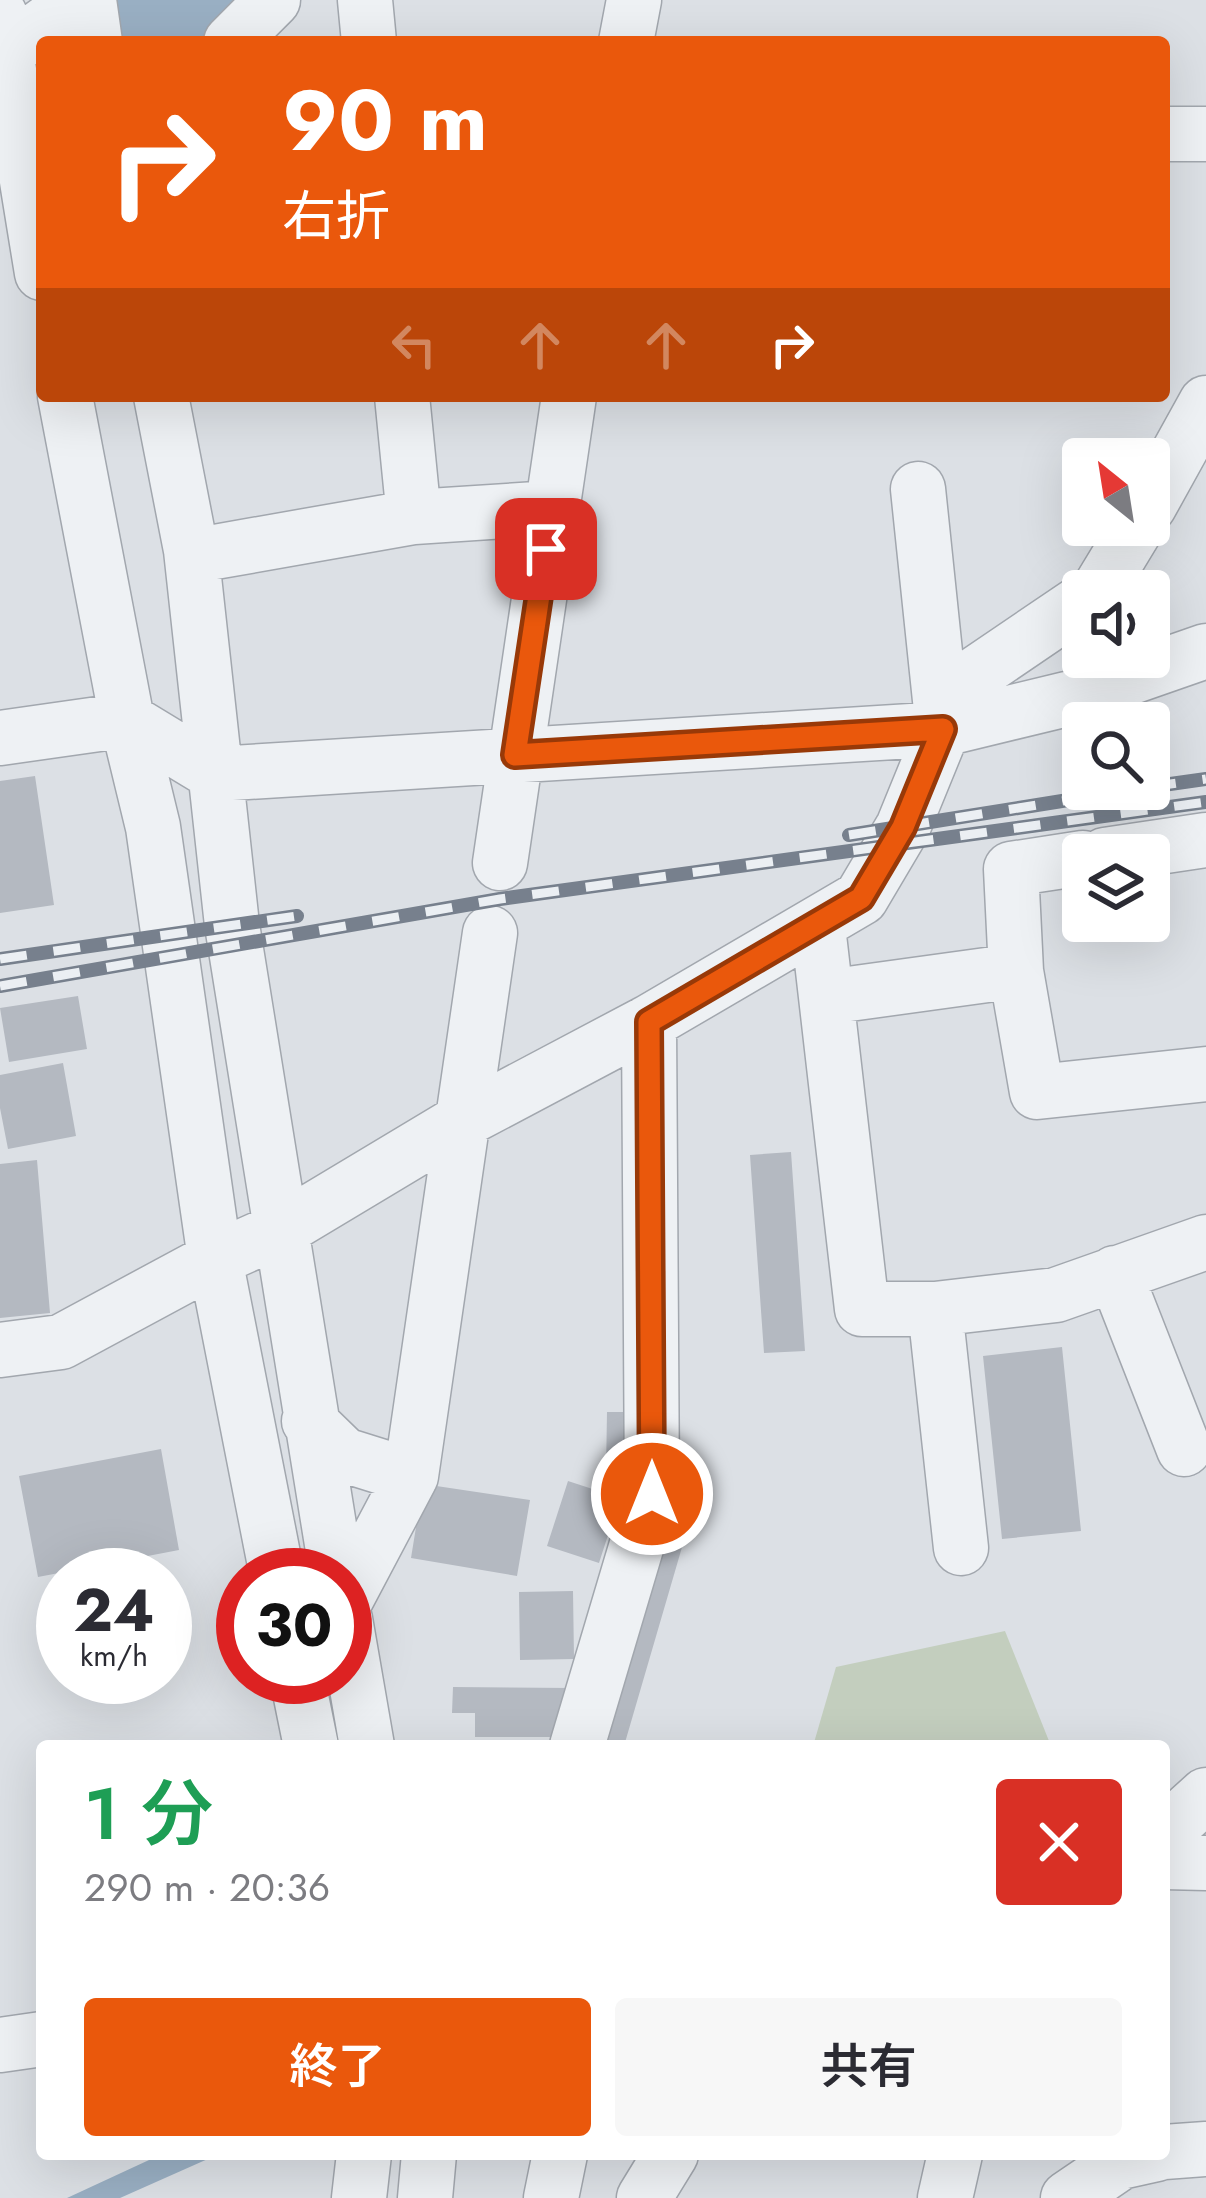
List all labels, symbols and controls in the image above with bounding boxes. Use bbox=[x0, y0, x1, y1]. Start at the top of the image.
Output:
text: 90 m bbox=[282, 60, 488, 182]
icon: right bbox=[84, 84, 240, 240]
text: 右折 bbox=[282, 177, 390, 255]
icon: left bbox=[381, 312, 447, 378]
icon: ahead bbox=[507, 312, 573, 378]
icon: ahead bbox=[633, 312, 699, 378]
icon: right bbox=[759, 312, 825, 378]
north arrow bbox=[1062, 438, 1170, 546]
map controls bbox=[1062, 438, 1170, 942]
pin bbox=[495, 498, 597, 600]
icon: arrive bbox=[513, 516, 579, 582]
button: sound bbox=[1062, 570, 1170, 678]
button: search bbox=[1062, 702, 1170, 810]
button: layers bbox=[1062, 834, 1170, 942]
position arrow bbox=[589, 1431, 715, 1557]
speed limit sign: 30 bbox=[216, 1548, 372, 1704]
text: 24 bbox=[73, 1567, 155, 1654]
text: km/h bbox=[80, 1634, 148, 1677]
text: 1 分 bbox=[84, 1762, 213, 1866]
button: close bbox=[996, 1779, 1122, 1905]
text: 290 m · 20:36 bbox=[84, 1859, 330, 1916]
button: 終了 bbox=[84, 1998, 591, 2136]
button: 共有 bbox=[615, 1998, 1122, 2136]

